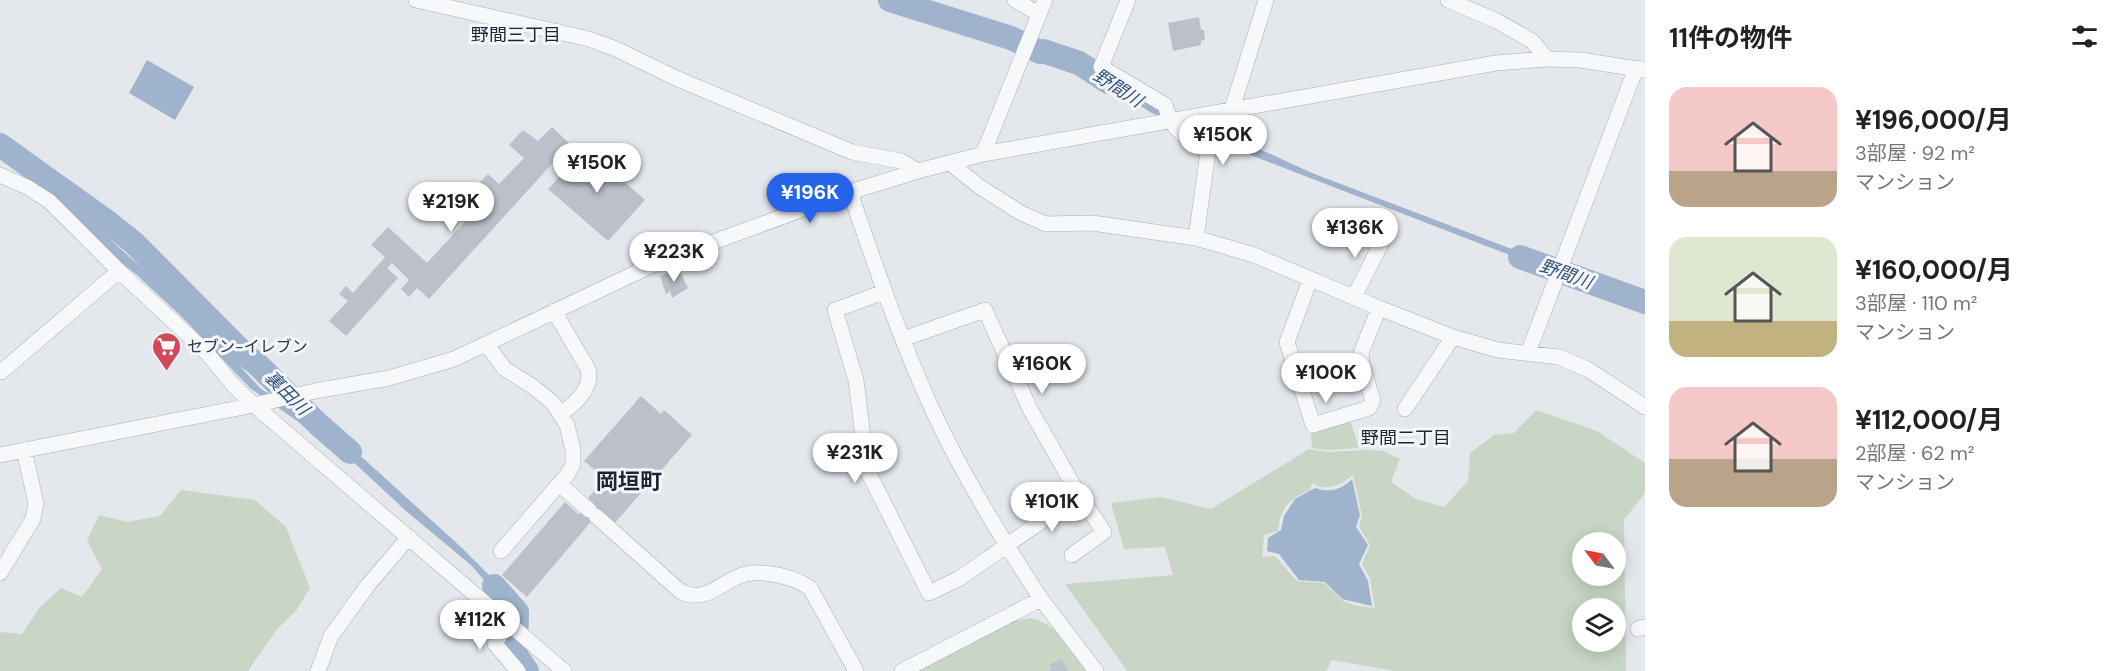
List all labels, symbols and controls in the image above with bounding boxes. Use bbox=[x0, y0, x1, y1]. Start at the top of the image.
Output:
icon: filters bbox=[2068, 20, 2101, 53]
text: 11件の物件 bbox=[1669, 21, 1792, 55]
district label: 野間三丁目 bbox=[471, 23, 561, 47]
water label: 野間川 bbox=[1089, 63, 1149, 114]
text: ¥196,000/月 bbox=[1855, 103, 2012, 137]
icon: home bbox=[1717, 111, 1789, 183]
pin: ¥150K bbox=[1181, 115, 1265, 166]
text: ¥150K bbox=[1193, 121, 1253, 147]
text: 3部屋 · 92 m² bbox=[1855, 140, 1975, 166]
pin: ¥150K bbox=[555, 143, 639, 194]
text: ¥150K bbox=[567, 149, 627, 175]
text: マンション bbox=[1855, 169, 1955, 195]
pin: ¥196K bbox=[768, 173, 852, 224]
text: ¥196K bbox=[781, 179, 839, 205]
pin: ¥219K bbox=[409, 182, 493, 233]
text: ¥219K bbox=[422, 188, 480, 214]
pin: ¥136K bbox=[1313, 208, 1397, 259]
text: ¥136K bbox=[1326, 214, 1384, 240]
pin: ¥223K bbox=[632, 232, 716, 283]
text: ¥223K bbox=[643, 238, 705, 264]
water label: 野間川 bbox=[1537, 253, 1597, 295]
text: ¥160,000/月 bbox=[1855, 253, 2013, 287]
icon: home bbox=[1717, 261, 1789, 333]
text: 3部屋 · 110 m² bbox=[1855, 290, 1977, 316]
text: マンション bbox=[1855, 319, 1955, 345]
supermarket icon: セブン-イレブン bbox=[150, 330, 182, 372]
place label: セブン-イレブン bbox=[187, 336, 308, 357]
pin: ¥160K bbox=[1000, 344, 1084, 395]
text: ¥160K bbox=[1012, 350, 1072, 376]
pin: ¥100K bbox=[1284, 353, 1368, 404]
text: ¥100K bbox=[1295, 359, 1357, 385]
water label: 裏田川 bbox=[259, 365, 316, 422]
text: ¥112,000/月 bbox=[1855, 403, 2003, 437]
icon: home bbox=[1717, 411, 1789, 483]
district label: 野間二丁目 bbox=[1361, 426, 1451, 450]
pin: ¥231K bbox=[813, 433, 897, 484]
text: ¥231K bbox=[827, 439, 883, 465]
text: 2部屋 · 62 m² bbox=[1855, 440, 1974, 466]
district label: 岡垣町 bbox=[596, 467, 662, 496]
text: マンション bbox=[1855, 469, 1955, 495]
pin: ¥101K bbox=[1010, 482, 1094, 533]
text: ¥101K bbox=[1025, 488, 1079, 514]
north arrow bbox=[1572, 532, 1626, 586]
map controls bbox=[1572, 532, 1626, 652]
button: layers bbox=[1572, 598, 1626, 652]
pin: ¥112K bbox=[438, 600, 522, 651]
text: ¥112K bbox=[454, 606, 506, 632]

